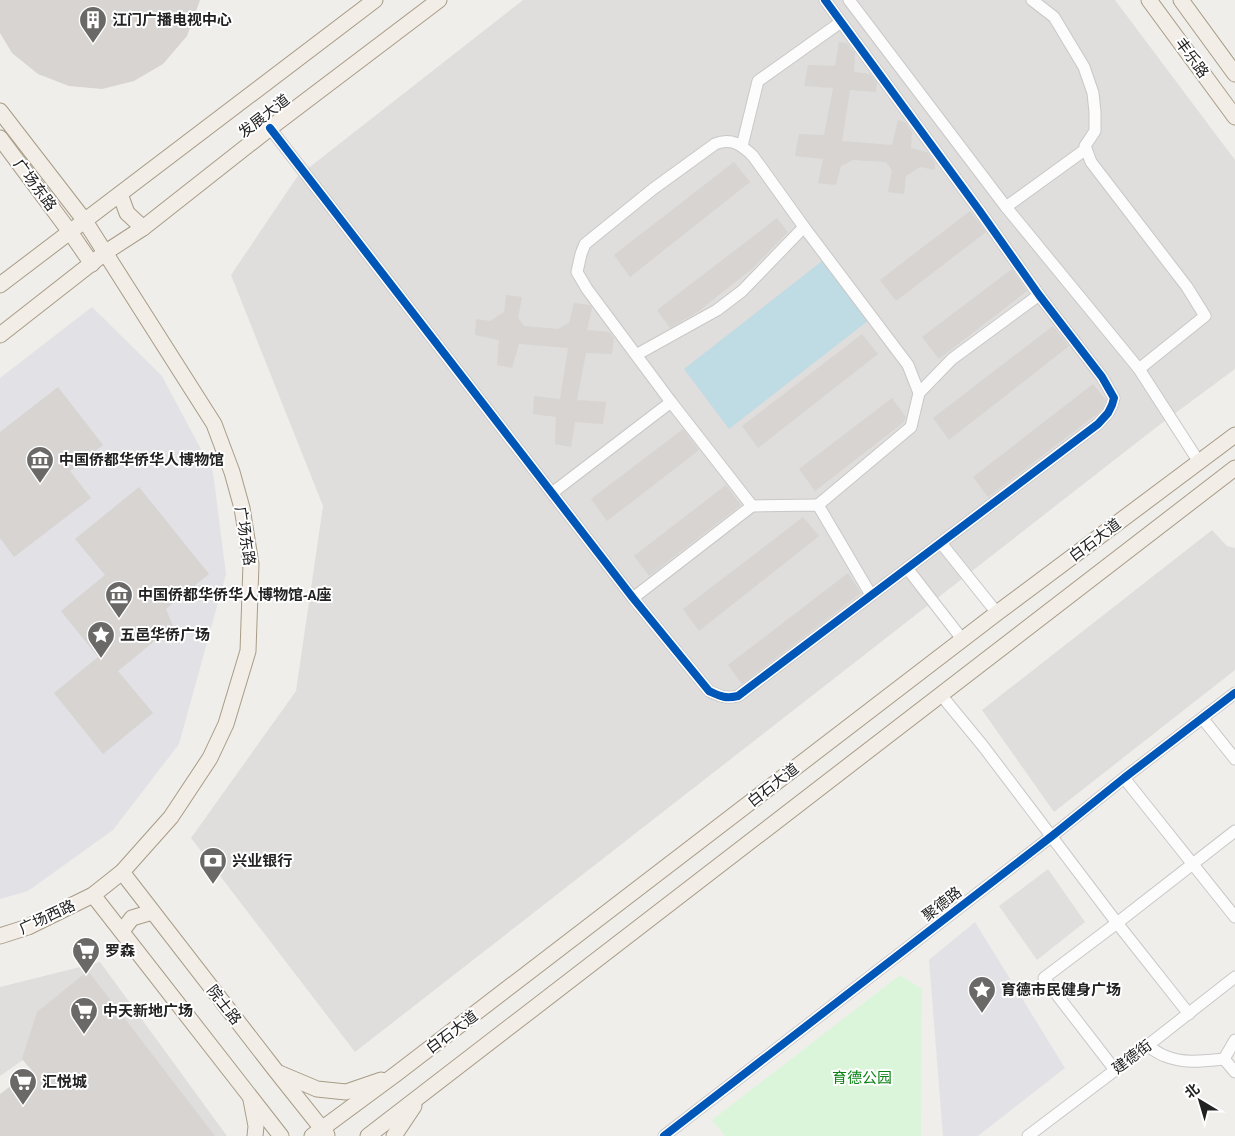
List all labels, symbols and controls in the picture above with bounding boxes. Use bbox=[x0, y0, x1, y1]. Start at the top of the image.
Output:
building icon: 江门广播电视中心 bbox=[78, 5, 108, 44]
place label: 江门广播电视中心 bbox=[112, 12, 232, 28]
street label: 丰乐路 bbox=[1172, 35, 1212, 81]
street label: 发展大道 bbox=[235, 91, 293, 141]
street label: 广场东路 bbox=[11, 156, 59, 214]
museum icon: 中国侨都华侨华人博物馆 bbox=[25, 445, 55, 484]
place label: 中国侨都华侨华人博物馆 bbox=[59, 451, 224, 468]
street label: 广场东路 bbox=[232, 505, 258, 567]
street label: 白石大道 bbox=[1066, 516, 1124, 564]
museum icon: 中国侨都华侨华人博物馆-A座 bbox=[104, 580, 134, 619]
place label: 中国侨都华侨华人博物馆-A座 bbox=[138, 586, 332, 603]
place icon: 五邑华侨广场 bbox=[86, 620, 116, 659]
place label: 五邑华侨广场 bbox=[120, 626, 210, 643]
street label: 白石大道 bbox=[744, 760, 802, 810]
bank icon: 兴业银行 bbox=[198, 846, 228, 885]
place label: 兴业银行 bbox=[232, 853, 292, 869]
street label: 聚德路 bbox=[919, 883, 965, 924]
street label: 广场西路 bbox=[16, 897, 78, 937]
supermarket icon: 罗森 bbox=[71, 936, 101, 975]
place label: 罗森 bbox=[105, 943, 135, 959]
place icon: 育德市民健身广场 bbox=[967, 975, 997, 1014]
place label: 育德市民健身广场 bbox=[1001, 981, 1121, 998]
street label: 院士路 bbox=[204, 982, 244, 1028]
supermarket icon: 中天新地广场 bbox=[69, 996, 99, 1035]
place label: 中天新地广场 bbox=[103, 1003, 193, 1019]
street label: 白石大道 bbox=[423, 1008, 481, 1056]
street label: 建德街 bbox=[1109, 1036, 1155, 1077]
supermarket icon: 汇悦城 bbox=[8, 1067, 38, 1106]
park label: 育德公园 bbox=[832, 1069, 892, 1086]
place label: 汇悦城 bbox=[42, 1073, 87, 1090]
north arrow bbox=[1175, 1076, 1225, 1126]
text: 北 bbox=[1182, 1081, 1202, 1101]

